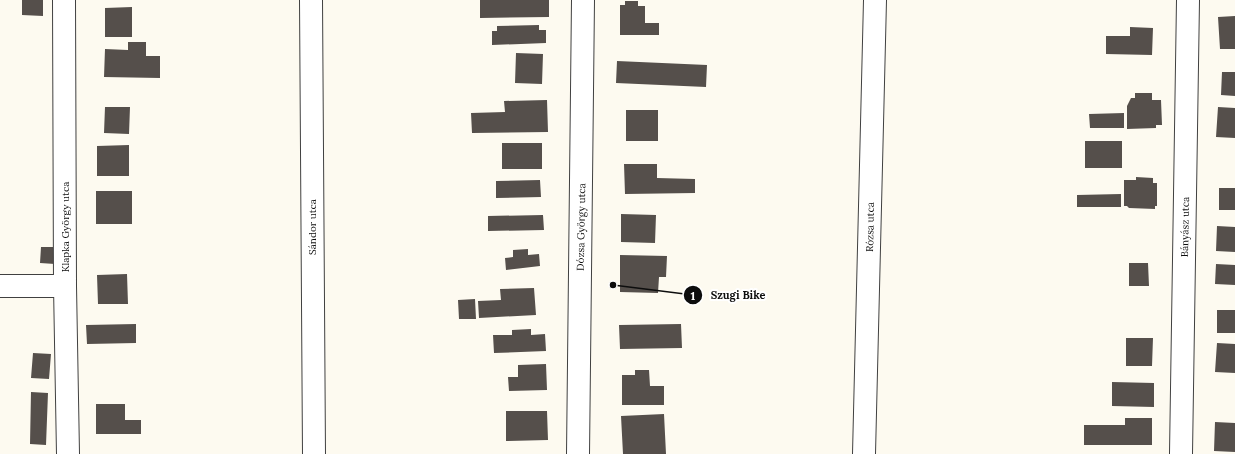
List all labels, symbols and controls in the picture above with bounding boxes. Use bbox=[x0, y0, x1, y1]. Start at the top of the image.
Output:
street label: Klapka György utca bbox=[59, 182, 72, 272]
street label: Dózsa György utca bbox=[574, 183, 588, 271]
street label: Bányász utca bbox=[1178, 197, 1192, 257]
street label: Sándor utca bbox=[306, 199, 319, 255]
street label: Rózsa utca bbox=[863, 202, 877, 252]
callout: Szugi Bike bbox=[683, 284, 774, 307]
text: 1 bbox=[691, 288, 696, 303]
text: Szugi Bike bbox=[711, 288, 765, 302]

